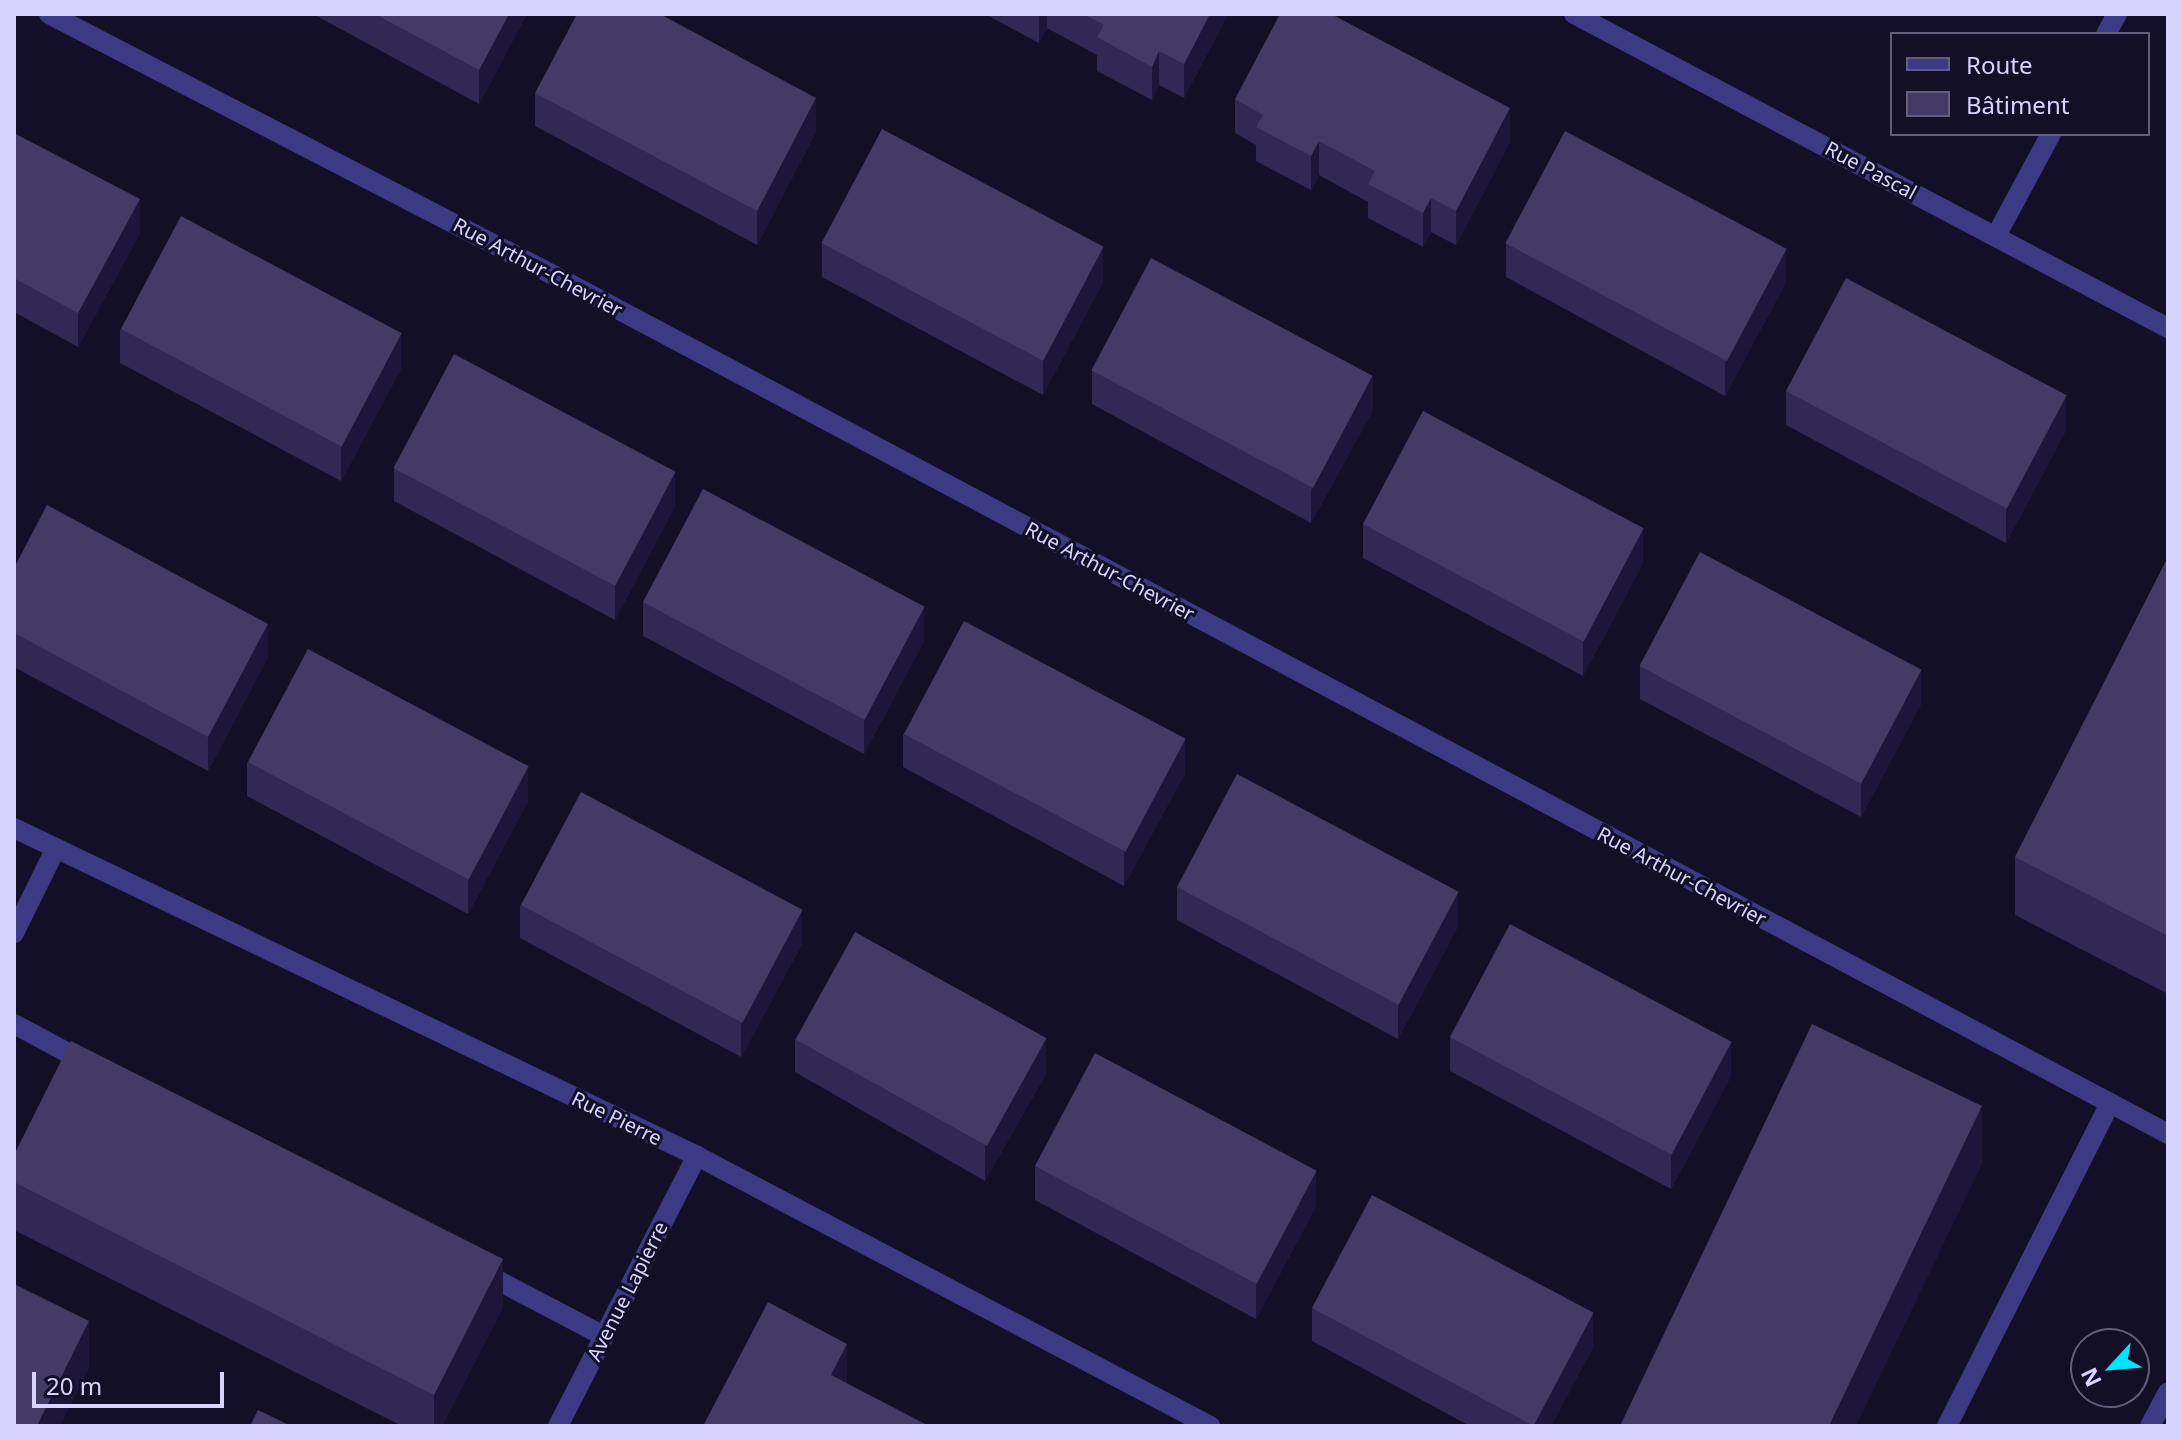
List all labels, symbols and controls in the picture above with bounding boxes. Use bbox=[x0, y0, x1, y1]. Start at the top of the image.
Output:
legend bbox=[1890, 32, 2150, 136]
text: Route bbox=[1966, 48, 2032, 81]
text: Bâtiment bbox=[1966, 88, 2069, 121]
street label: Rue Pascal bbox=[1821, 136, 1921, 204]
street label: Rue Arthur-Chevrier bbox=[449, 212, 627, 322]
street label: Rue Arthur-Chevrier bbox=[1021, 516, 1199, 626]
street label: Rue Arthur-Chevrier bbox=[1593, 821, 1771, 931]
street label: Rue Pierre bbox=[568, 1086, 666, 1150]
street label: Avenue Lapierre bbox=[582, 1217, 672, 1365]
north arrow bbox=[2070, 1328, 2150, 1408]
scale bar bbox=[36, 1356, 228, 1406]
text: N bbox=[2073, 1363, 2108, 1392]
text: 20 m bbox=[46, 1369, 102, 1402]

